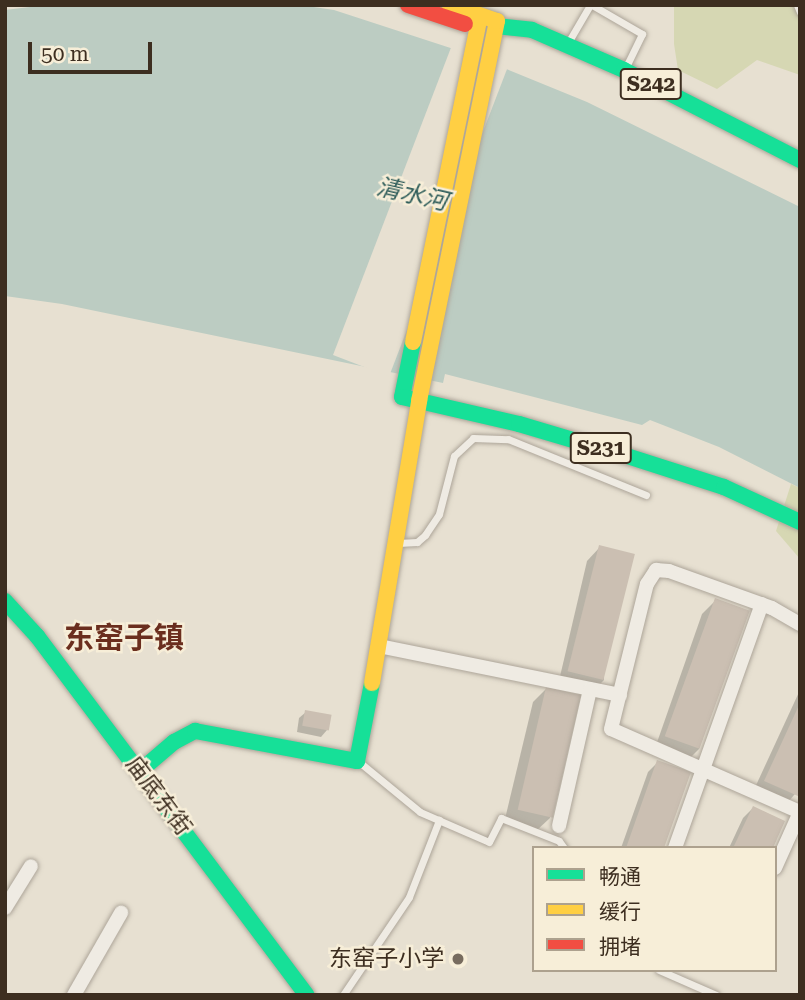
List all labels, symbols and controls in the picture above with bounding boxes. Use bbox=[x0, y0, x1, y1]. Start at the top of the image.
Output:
scale bar bbox=[32, 28, 156, 72]
text: 50 m bbox=[41, 42, 89, 66]
road number: S242 bbox=[620, 66, 682, 102]
water label: 清水河 bbox=[374, 173, 450, 217]
road number: S231 bbox=[570, 430, 632, 466]
district label: 东窑子镇 bbox=[64, 620, 184, 656]
street label: 庙底东街 bbox=[119, 751, 197, 841]
legend bbox=[532, 846, 777, 972]
text: 畅通 bbox=[599, 865, 641, 889]
text: 缓行 bbox=[599, 900, 641, 924]
text: 拥堵 bbox=[599, 935, 641, 959]
place label: 东窑子小学 bbox=[329, 945, 444, 973]
marker: 东窑子小学 bbox=[450, 951, 466, 967]

